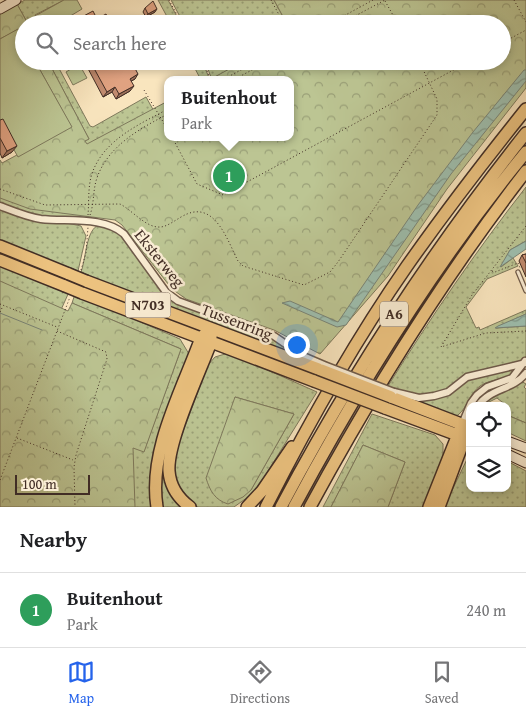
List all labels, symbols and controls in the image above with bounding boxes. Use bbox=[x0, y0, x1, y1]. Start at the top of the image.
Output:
search box bbox=[15, 15, 511, 70]
icon: search bbox=[33, 29, 61, 57]
text: Search here bbox=[73, 29, 167, 57]
popup bbox=[164, 76, 294, 141]
text: Buitenhout bbox=[181, 83, 277, 111]
text: Park bbox=[181, 111, 212, 135]
pin: 1 bbox=[213, 157, 245, 195]
street label: Eksterweg bbox=[129, 224, 191, 292]
road number: N703 bbox=[126, 292, 170, 318]
street label: Tussenring bbox=[198, 296, 276, 346]
road number: A6 bbox=[380, 302, 408, 326]
your location bbox=[284, 332, 310, 358]
map controls bbox=[466, 402, 511, 492]
button: locate bbox=[466, 402, 511, 447]
button: layers bbox=[466, 447, 511, 492]
scale bar bbox=[15, 472, 90, 495]
text: 100 m bbox=[22, 474, 57, 494]
text: Nearby bbox=[20, 524, 87, 555]
text: Buitenhout bbox=[67, 584, 163, 612]
text: 1 bbox=[32, 598, 40, 622]
text: 240 m bbox=[466, 598, 506, 622]
text: Park bbox=[67, 612, 98, 636]
tab: Map bbox=[67, 658, 95, 708]
tab: Directions bbox=[230, 658, 290, 708]
tab: Saved bbox=[425, 658, 459, 708]

